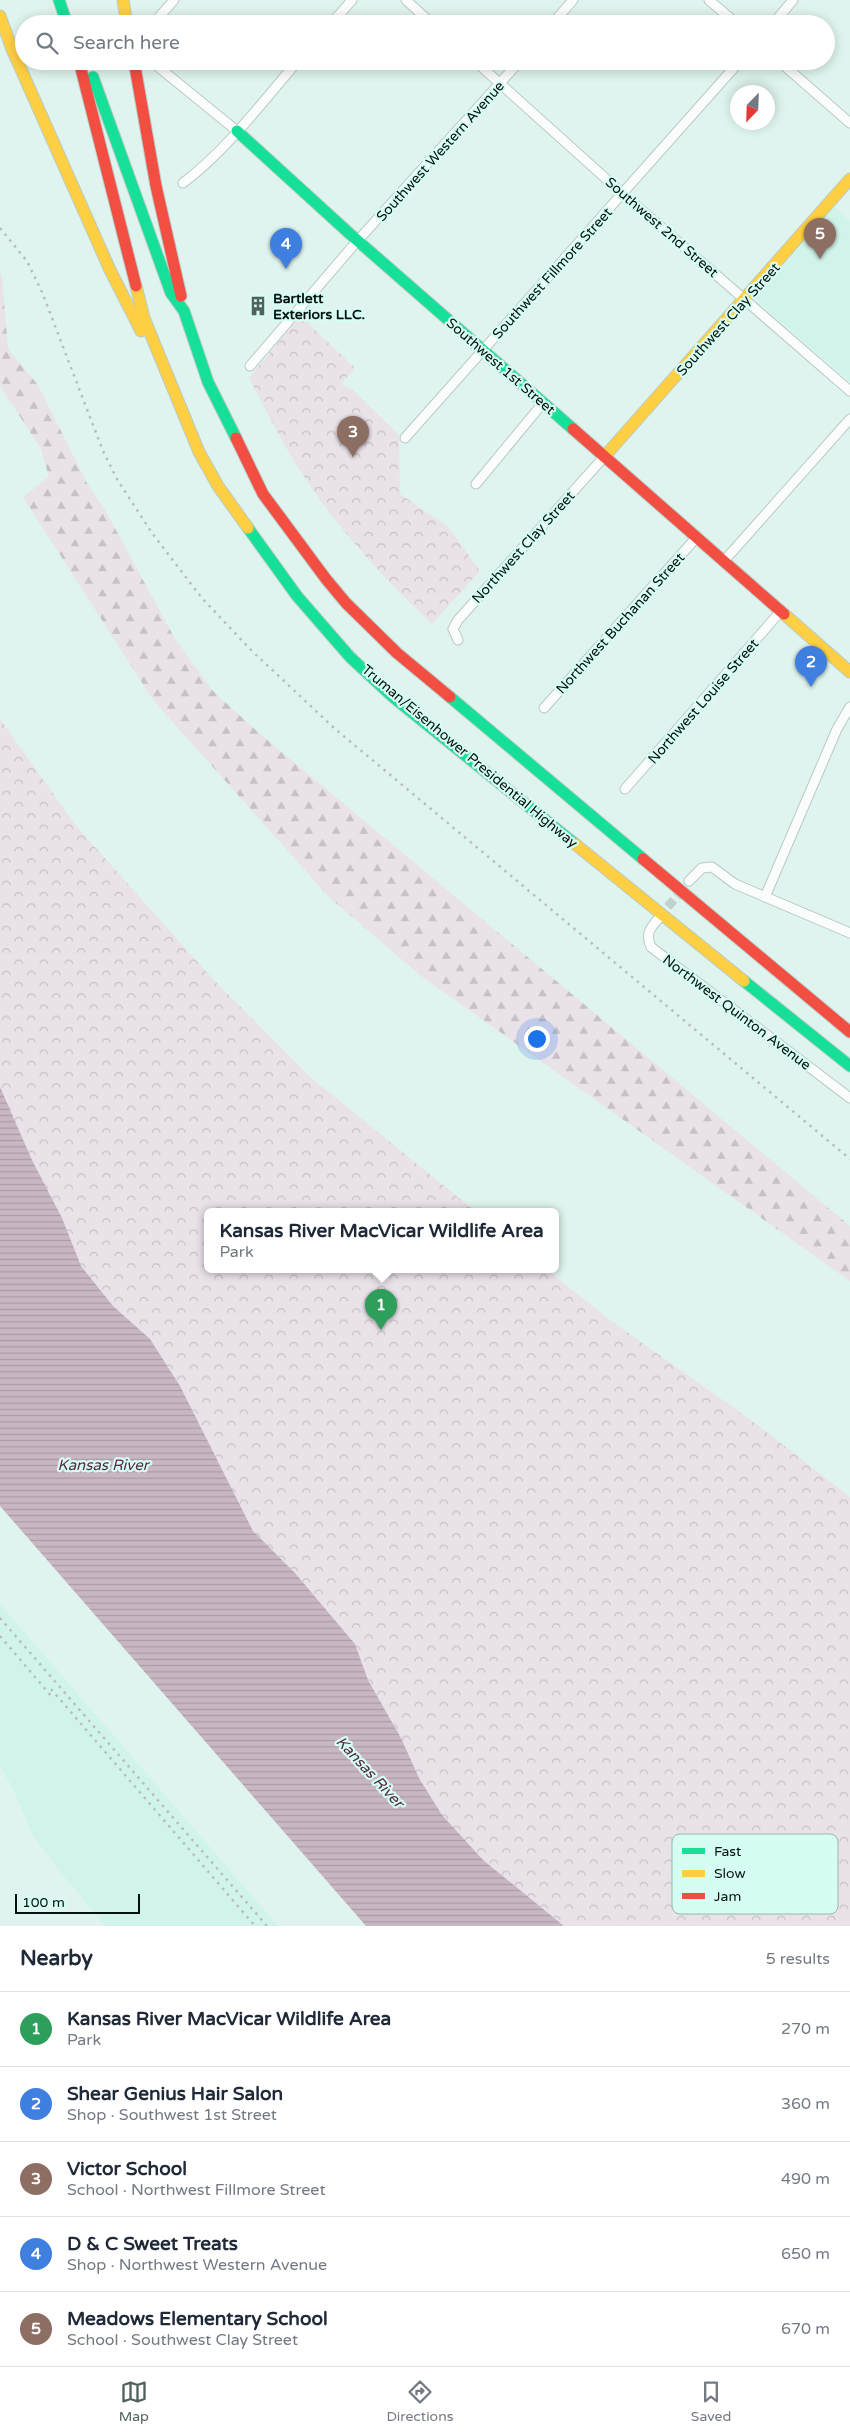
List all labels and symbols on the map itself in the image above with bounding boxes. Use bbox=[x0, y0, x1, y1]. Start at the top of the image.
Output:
street label: Southwest Western Avenue bbox=[373, 78, 508, 225]
north arrow bbox=[730, 85, 775, 130]
street label: Southwest 2nd Street bbox=[602, 174, 722, 281]
street label: Southwest Fillmore Street bbox=[489, 204, 616, 343]
pin: 5 bbox=[804, 218, 836, 259]
pin: 4 bbox=[270, 228, 302, 269]
street label: Southwest Clay Street bbox=[673, 259, 784, 379]
place label: Bartlett Exteriors LLC. bbox=[273, 290, 365, 323]
building icon: Bartlett Exteriors LLC. bbox=[247, 295, 269, 317]
street label: Southwest 1st Street bbox=[443, 315, 559, 419]
pin: 3 bbox=[337, 416, 369, 457]
street label: Northwest Clay Street bbox=[468, 487, 579, 607]
street label: Northwest Buchanan Street bbox=[553, 549, 689, 697]
street label: Northwest Louise Street bbox=[644, 635, 763, 767]
pin: 2 bbox=[795, 646, 827, 687]
street label: Truman/Eisenhower Presidential Highway bbox=[358, 661, 581, 852]
street label: Northwest Quinton Avenue bbox=[659, 951, 814, 1074]
your location bbox=[524, 1026, 550, 1052]
pin: 1 bbox=[365, 1289, 397, 1330]
water label: Kansas River bbox=[58, 1456, 151, 1474]
water label: Kansas River bbox=[332, 1733, 409, 1813]
legend bbox=[672, 1834, 838, 1914]
text: Fast bbox=[714, 1843, 742, 1860]
text: Slow bbox=[714, 1865, 746, 1882]
text: Jam bbox=[714, 1888, 741, 1905]
scale bar bbox=[15, 1891, 140, 1914]

